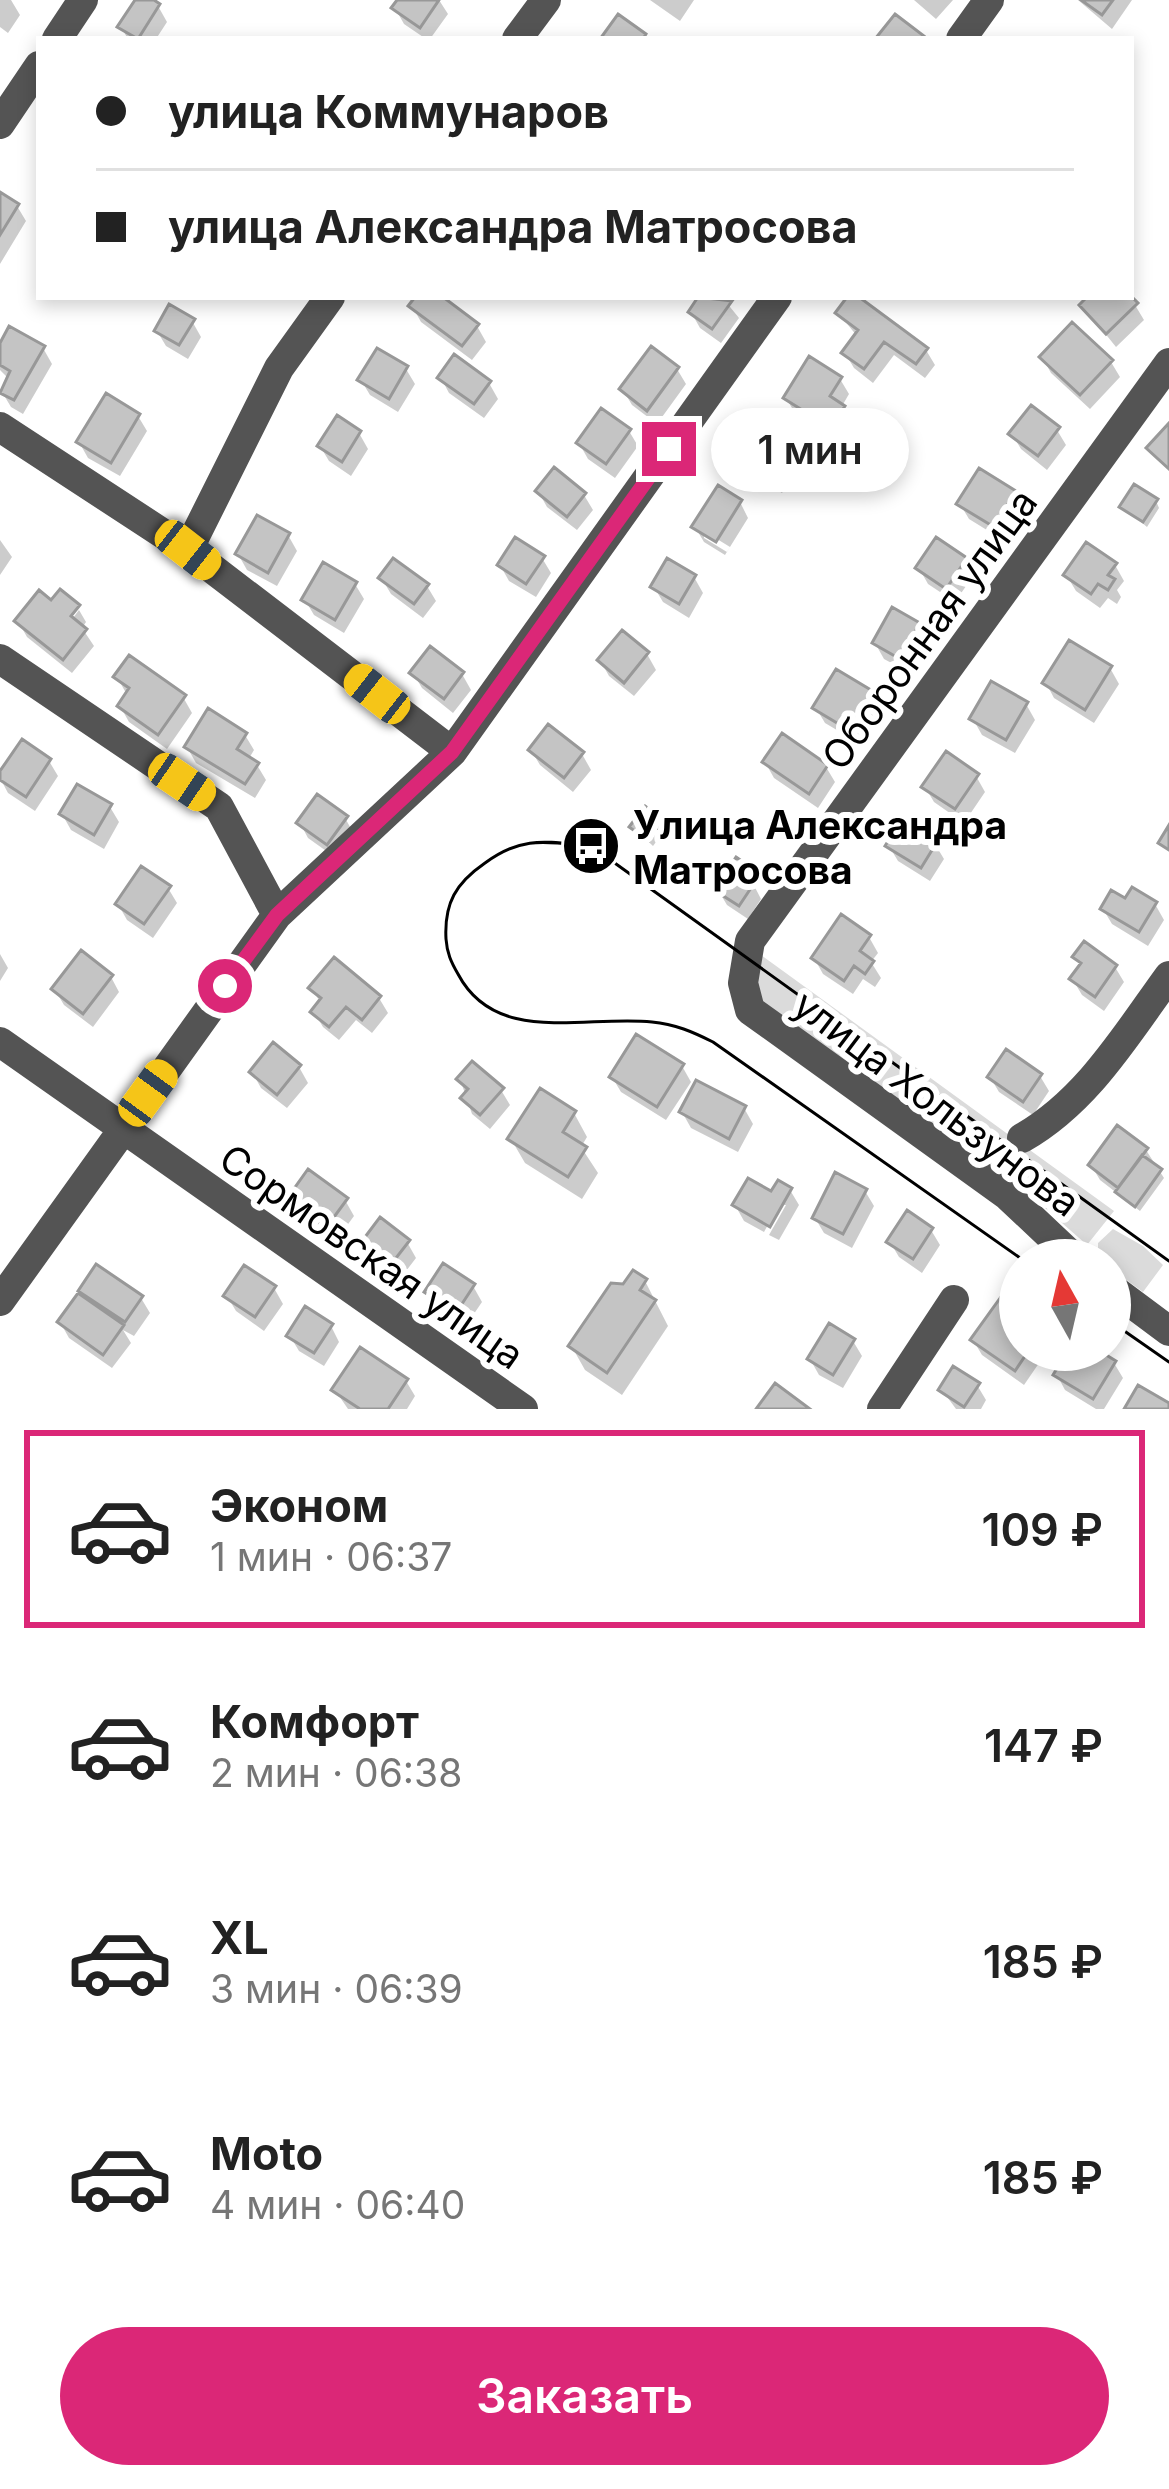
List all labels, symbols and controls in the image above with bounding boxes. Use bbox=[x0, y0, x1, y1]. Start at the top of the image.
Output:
text: улица Коммунаров bbox=[168, 84, 609, 139]
text: улица Александра Матросова bbox=[168, 199, 858, 254]
callout: 1 мин bbox=[711, 407, 909, 491]
route end bbox=[642, 422, 696, 476]
text: 1 мин bbox=[757, 426, 863, 473]
street label: Оборонная улица bbox=[812, 480, 1046, 778]
car bbox=[149, 514, 227, 586]
car bbox=[338, 658, 416, 730]
car bbox=[142, 747, 222, 817]
place label: Улица Александра Матросова bbox=[633, 801, 1007, 893]
bus stop icon: Улица Александра Матросова bbox=[560, 815, 622, 877]
route start bbox=[198, 959, 252, 1013]
street label: улица Хользунова bbox=[785, 980, 1089, 1226]
car bbox=[112, 1053, 184, 1133]
street label: Сормовская улица bbox=[211, 1134, 533, 1378]
north arrow bbox=[999, 1239, 1131, 1371]
map controls bbox=[999, 1239, 1131, 1371]
icon: car bbox=[66, 1475, 174, 1583]
text: Эконом bbox=[210, 1478, 388, 1533]
text: 109 ₽ bbox=[981, 1502, 1103, 1557]
text: 1 мин · 06:37 bbox=[210, 1533, 452, 1580]
icon: car bbox=[66, 1691, 174, 1799]
text: Комфорт bbox=[210, 1694, 419, 1749]
text: 147 ₽ bbox=[984, 1718, 1103, 1773]
text: 2 мин · 06:38 bbox=[210, 1749, 462, 1796]
icon: car bbox=[66, 1907, 174, 2015]
text: XL bbox=[210, 1910, 269, 1965]
text: 185 ₽ bbox=[983, 1934, 1103, 1989]
text: 3 мин · 06:39 bbox=[210, 1965, 463, 2012]
icon: car bbox=[66, 2123, 174, 2231]
text: Moto bbox=[210, 2126, 323, 2181]
text: 185 ₽ bbox=[983, 2150, 1103, 2205]
text: 4 мин · 06:40 bbox=[210, 2181, 465, 2228]
button: Заказать bbox=[60, 2327, 1109, 2465]

